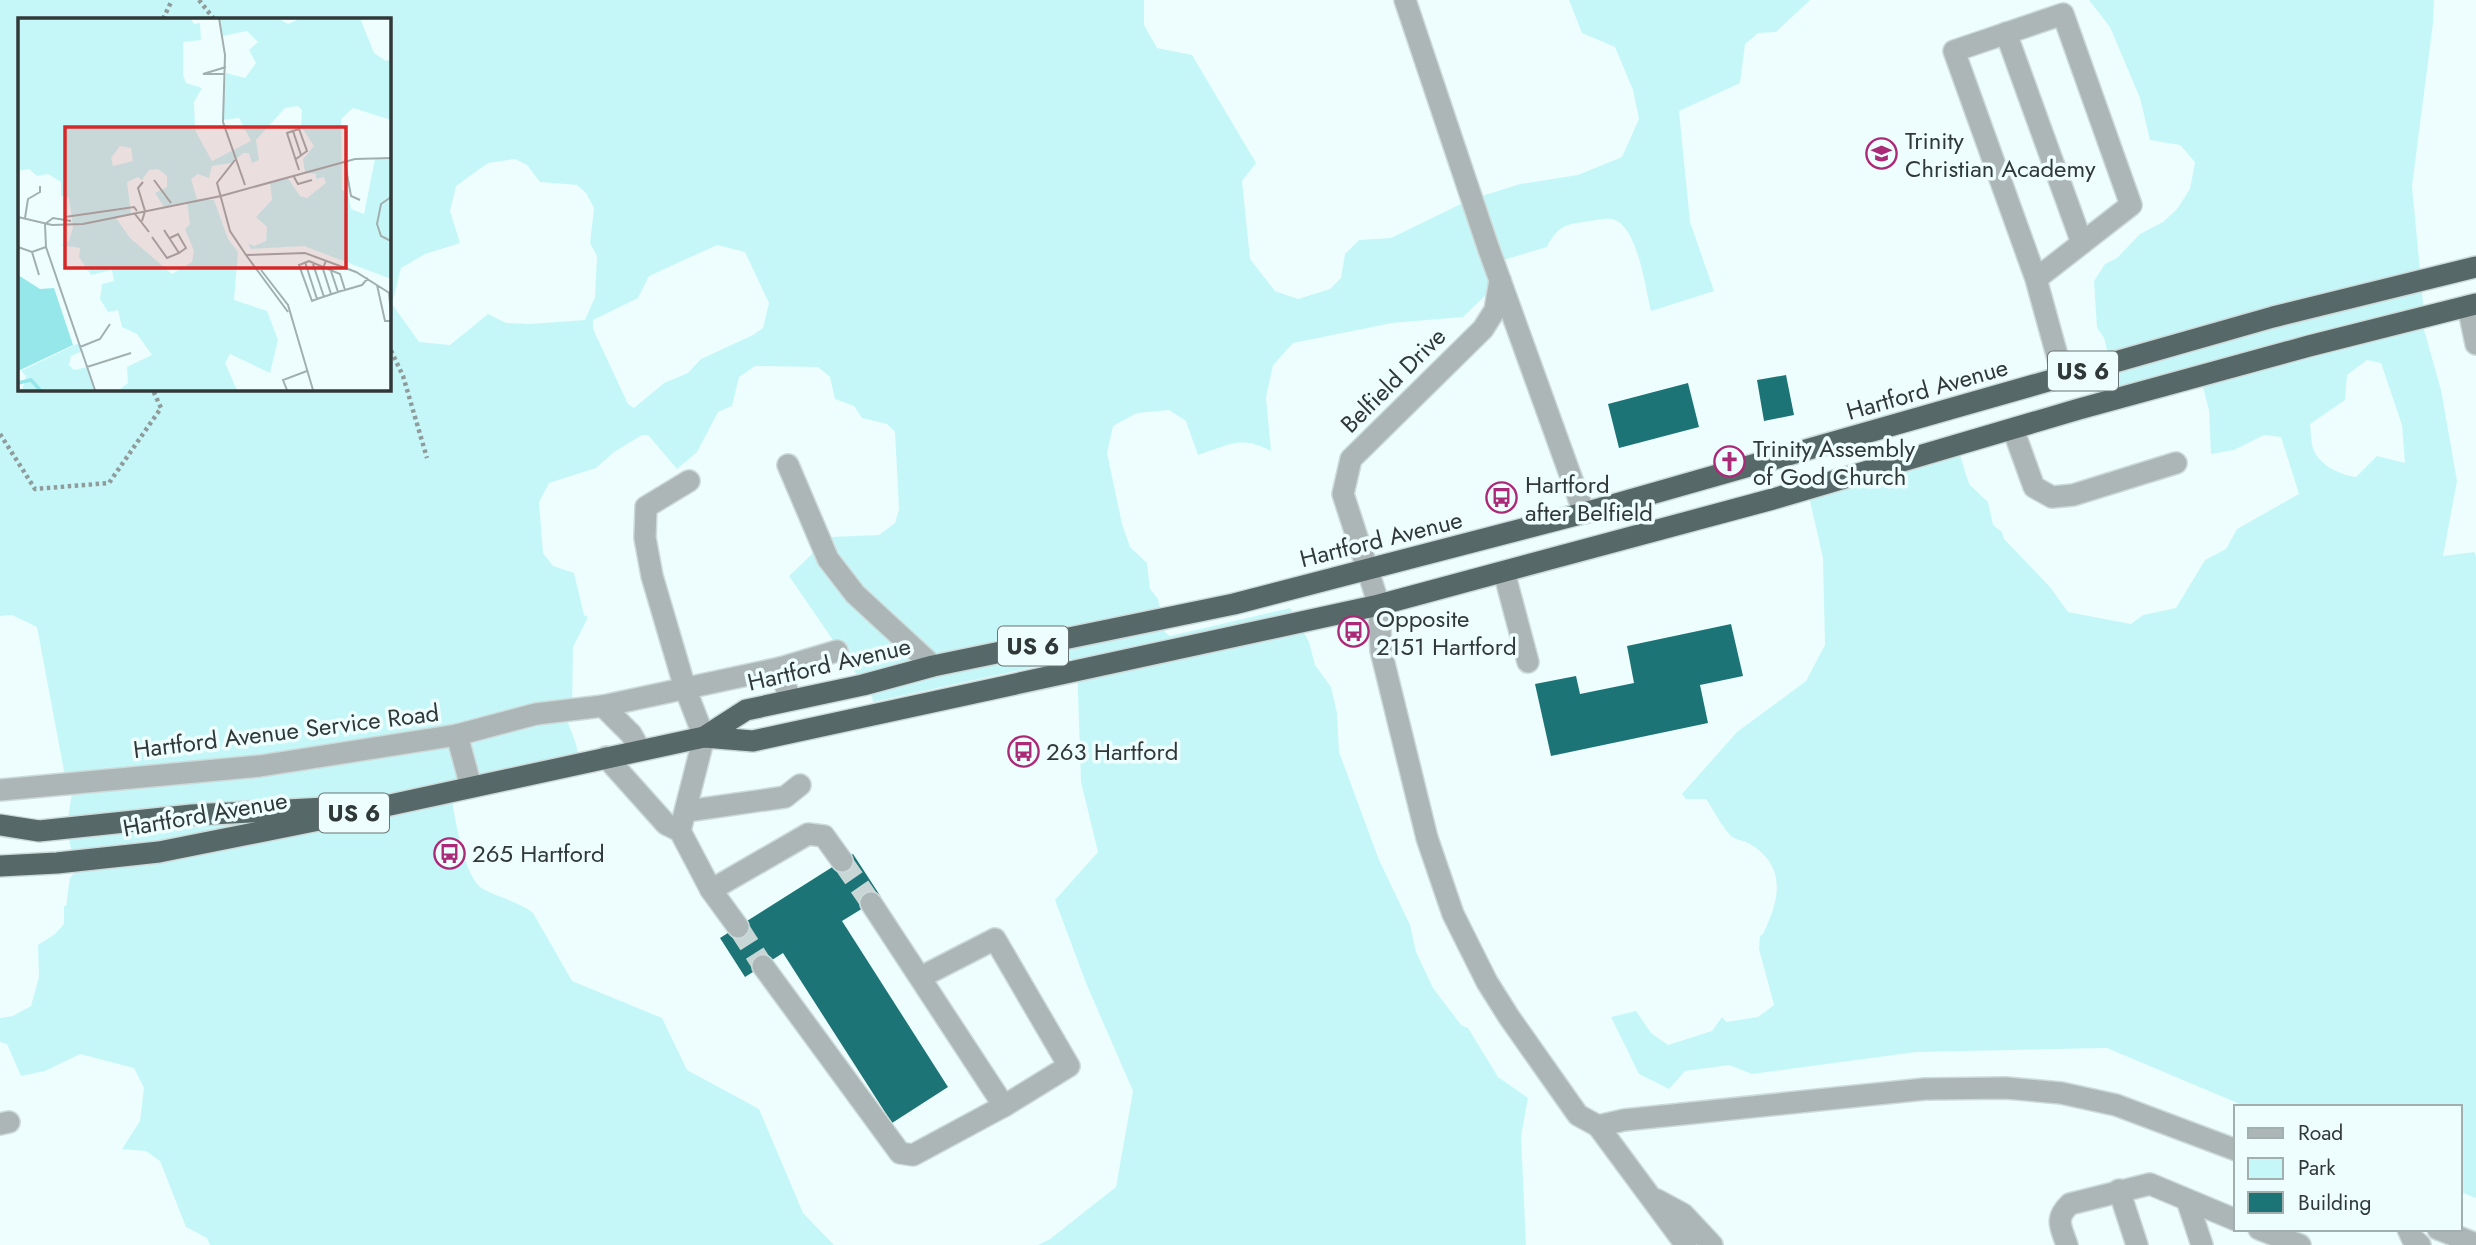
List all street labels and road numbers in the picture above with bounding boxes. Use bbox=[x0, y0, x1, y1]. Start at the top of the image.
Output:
street label: Belfield Drive bbox=[1332, 319, 1454, 441]
street label: Hartford Avenue bbox=[1842, 349, 2012, 429]
road number: US 6 bbox=[2048, 352, 2118, 390]
street label: Hartford Avenue bbox=[1296, 502, 1466, 576]
road number: US 6 bbox=[998, 626, 1068, 666]
street label: Hartford Avenue bbox=[744, 628, 914, 700]
street label: Hartford Avenue Service Road bbox=[131, 695, 441, 767]
street label: Hartford Avenue bbox=[120, 782, 290, 846]
road number: US 6 bbox=[319, 793, 389, 832]

